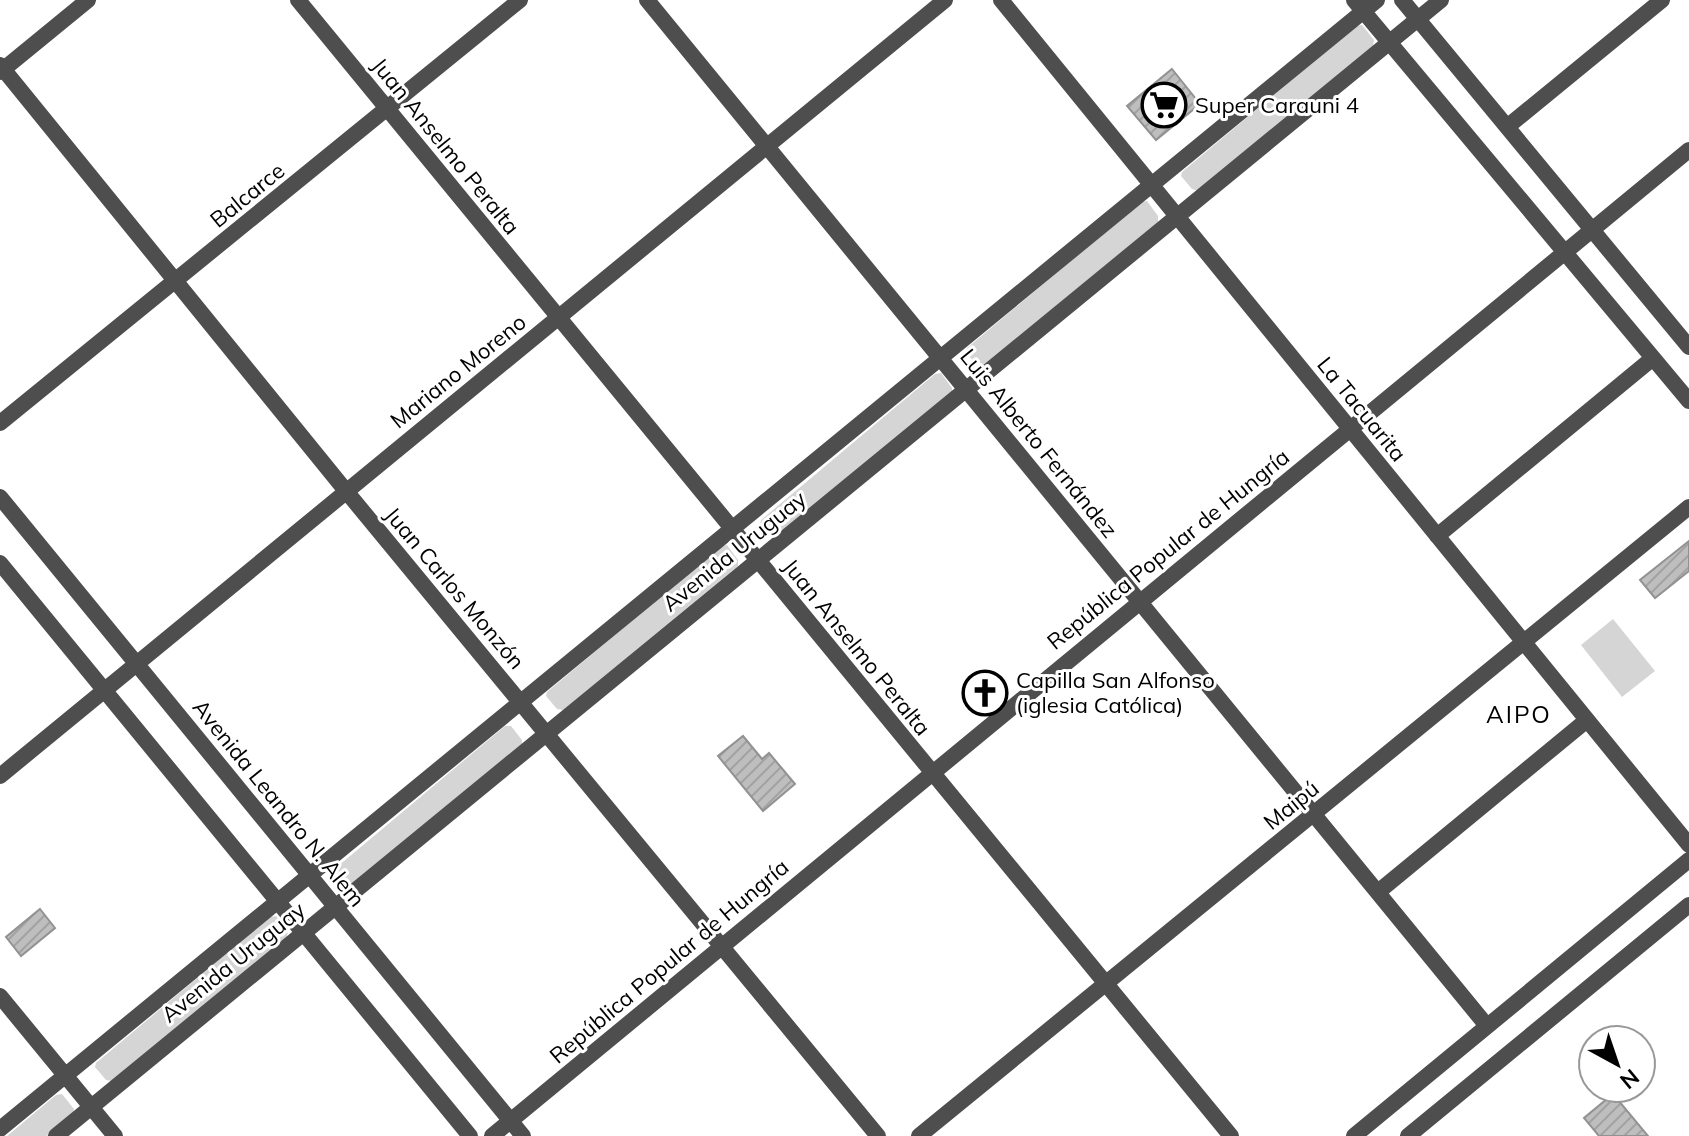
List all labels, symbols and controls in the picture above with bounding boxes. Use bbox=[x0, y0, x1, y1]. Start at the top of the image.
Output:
street label: Juan Anselmo Peralta bbox=[366, 52, 526, 240]
supermarket icon: Super Carauni 4 bbox=[1140, 81, 1188, 129]
place label: Super Carauni 4 bbox=[1195, 91, 1359, 119]
street label: Balcarce bbox=[204, 156, 290, 234]
street label: Mariano Moreno bbox=[385, 308, 531, 434]
street label: Luis Alberto Fernández bbox=[954, 343, 1124, 543]
street label: La Tacuarita bbox=[1311, 351, 1413, 467]
street label: República Popular de Hungría bbox=[1041, 443, 1295, 655]
street label: Avenida Uruguay bbox=[656, 484, 812, 618]
street label: Juan Carlos Monzón bbox=[379, 501, 531, 675]
street label: Juan Anselmo Peralta bbox=[777, 553, 937, 741]
place label: Capilla San Alfonso (iglesia Católica) bbox=[1016, 666, 1215, 719]
church icon: Capilla San Alfonso (iglesia Católica) bbox=[961, 669, 1009, 717]
street label: Avenida Leandro N. Alem bbox=[187, 694, 371, 912]
district label: AIPO bbox=[1486, 699, 1552, 729]
street label: Maipú bbox=[1258, 774, 1324, 836]
street label: República Popular de Hungría bbox=[544, 853, 794, 1069]
street label: Avenida Uruguay bbox=[155, 895, 311, 1029]
north arrow bbox=[1577, 1024, 1657, 1104]
text: N bbox=[1614, 1063, 1645, 1095]

